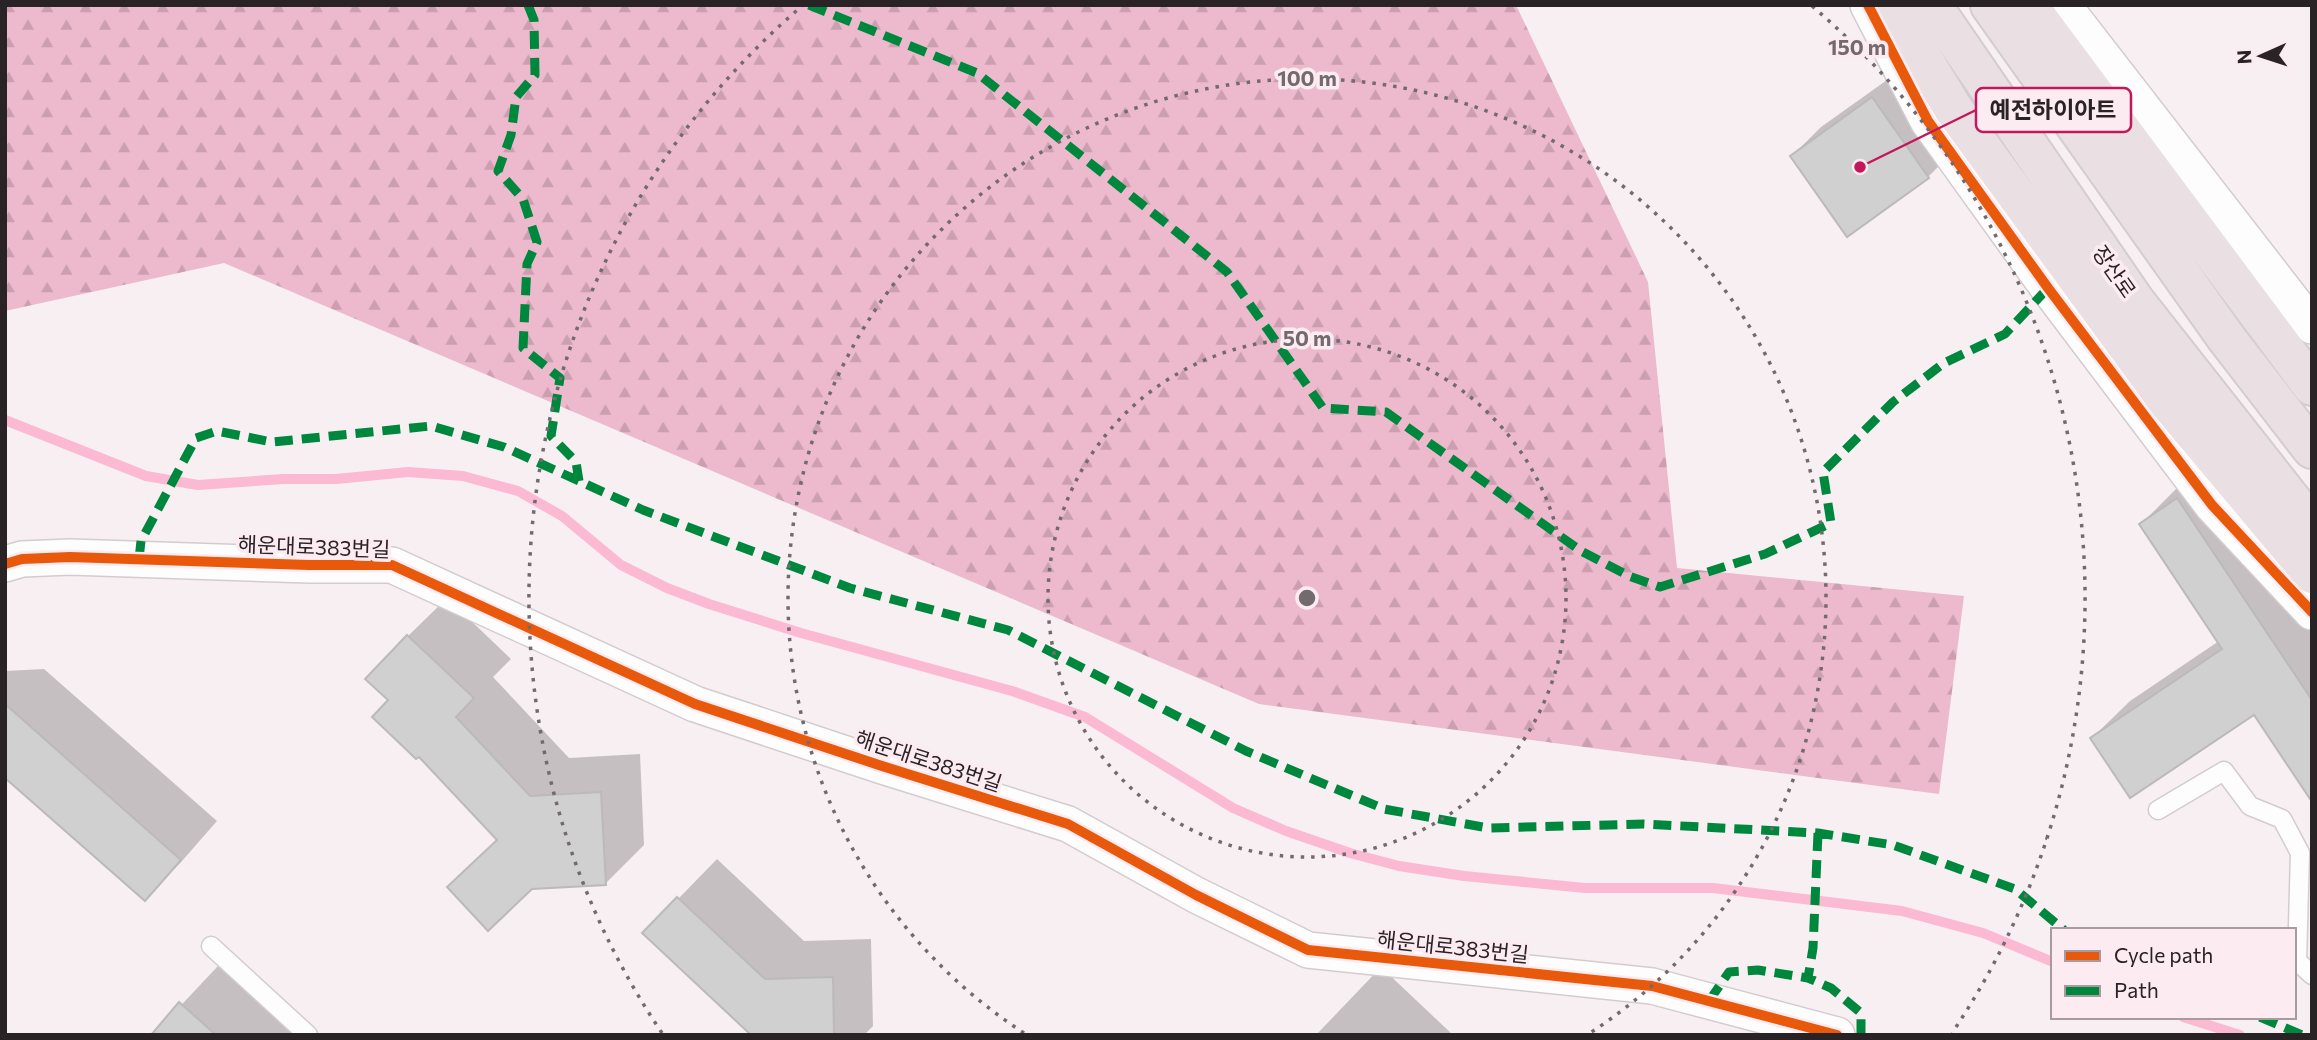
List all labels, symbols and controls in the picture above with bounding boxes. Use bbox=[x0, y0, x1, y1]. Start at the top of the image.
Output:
north arrow bbox=[2226, 21, 2296, 91]
text: 150 m bbox=[1828, 34, 1886, 59]
text: N bbox=[2232, 49, 2255, 65]
text: 100 m bbox=[1277, 65, 1337, 90]
callout: 예전하이아트 bbox=[1976, 88, 2131, 132]
text: 예전하이아트 bbox=[1990, 95, 2116, 123]
street label: 장산로 bbox=[2088, 240, 2142, 302]
text: 50 m bbox=[1283, 325, 1331, 350]
street label: 해운대로383번길 bbox=[237, 531, 391, 561]
centre of rings bbox=[1295, 586, 1319, 610]
street label: 해운대로383번길 bbox=[853, 725, 1005, 795]
street label: 해운대로383번길 bbox=[1376, 926, 1530, 966]
legend bbox=[2051, 928, 2296, 1019]
text: Cycle path bbox=[2114, 942, 2213, 967]
text: Path bbox=[2114, 977, 2159, 1002]

